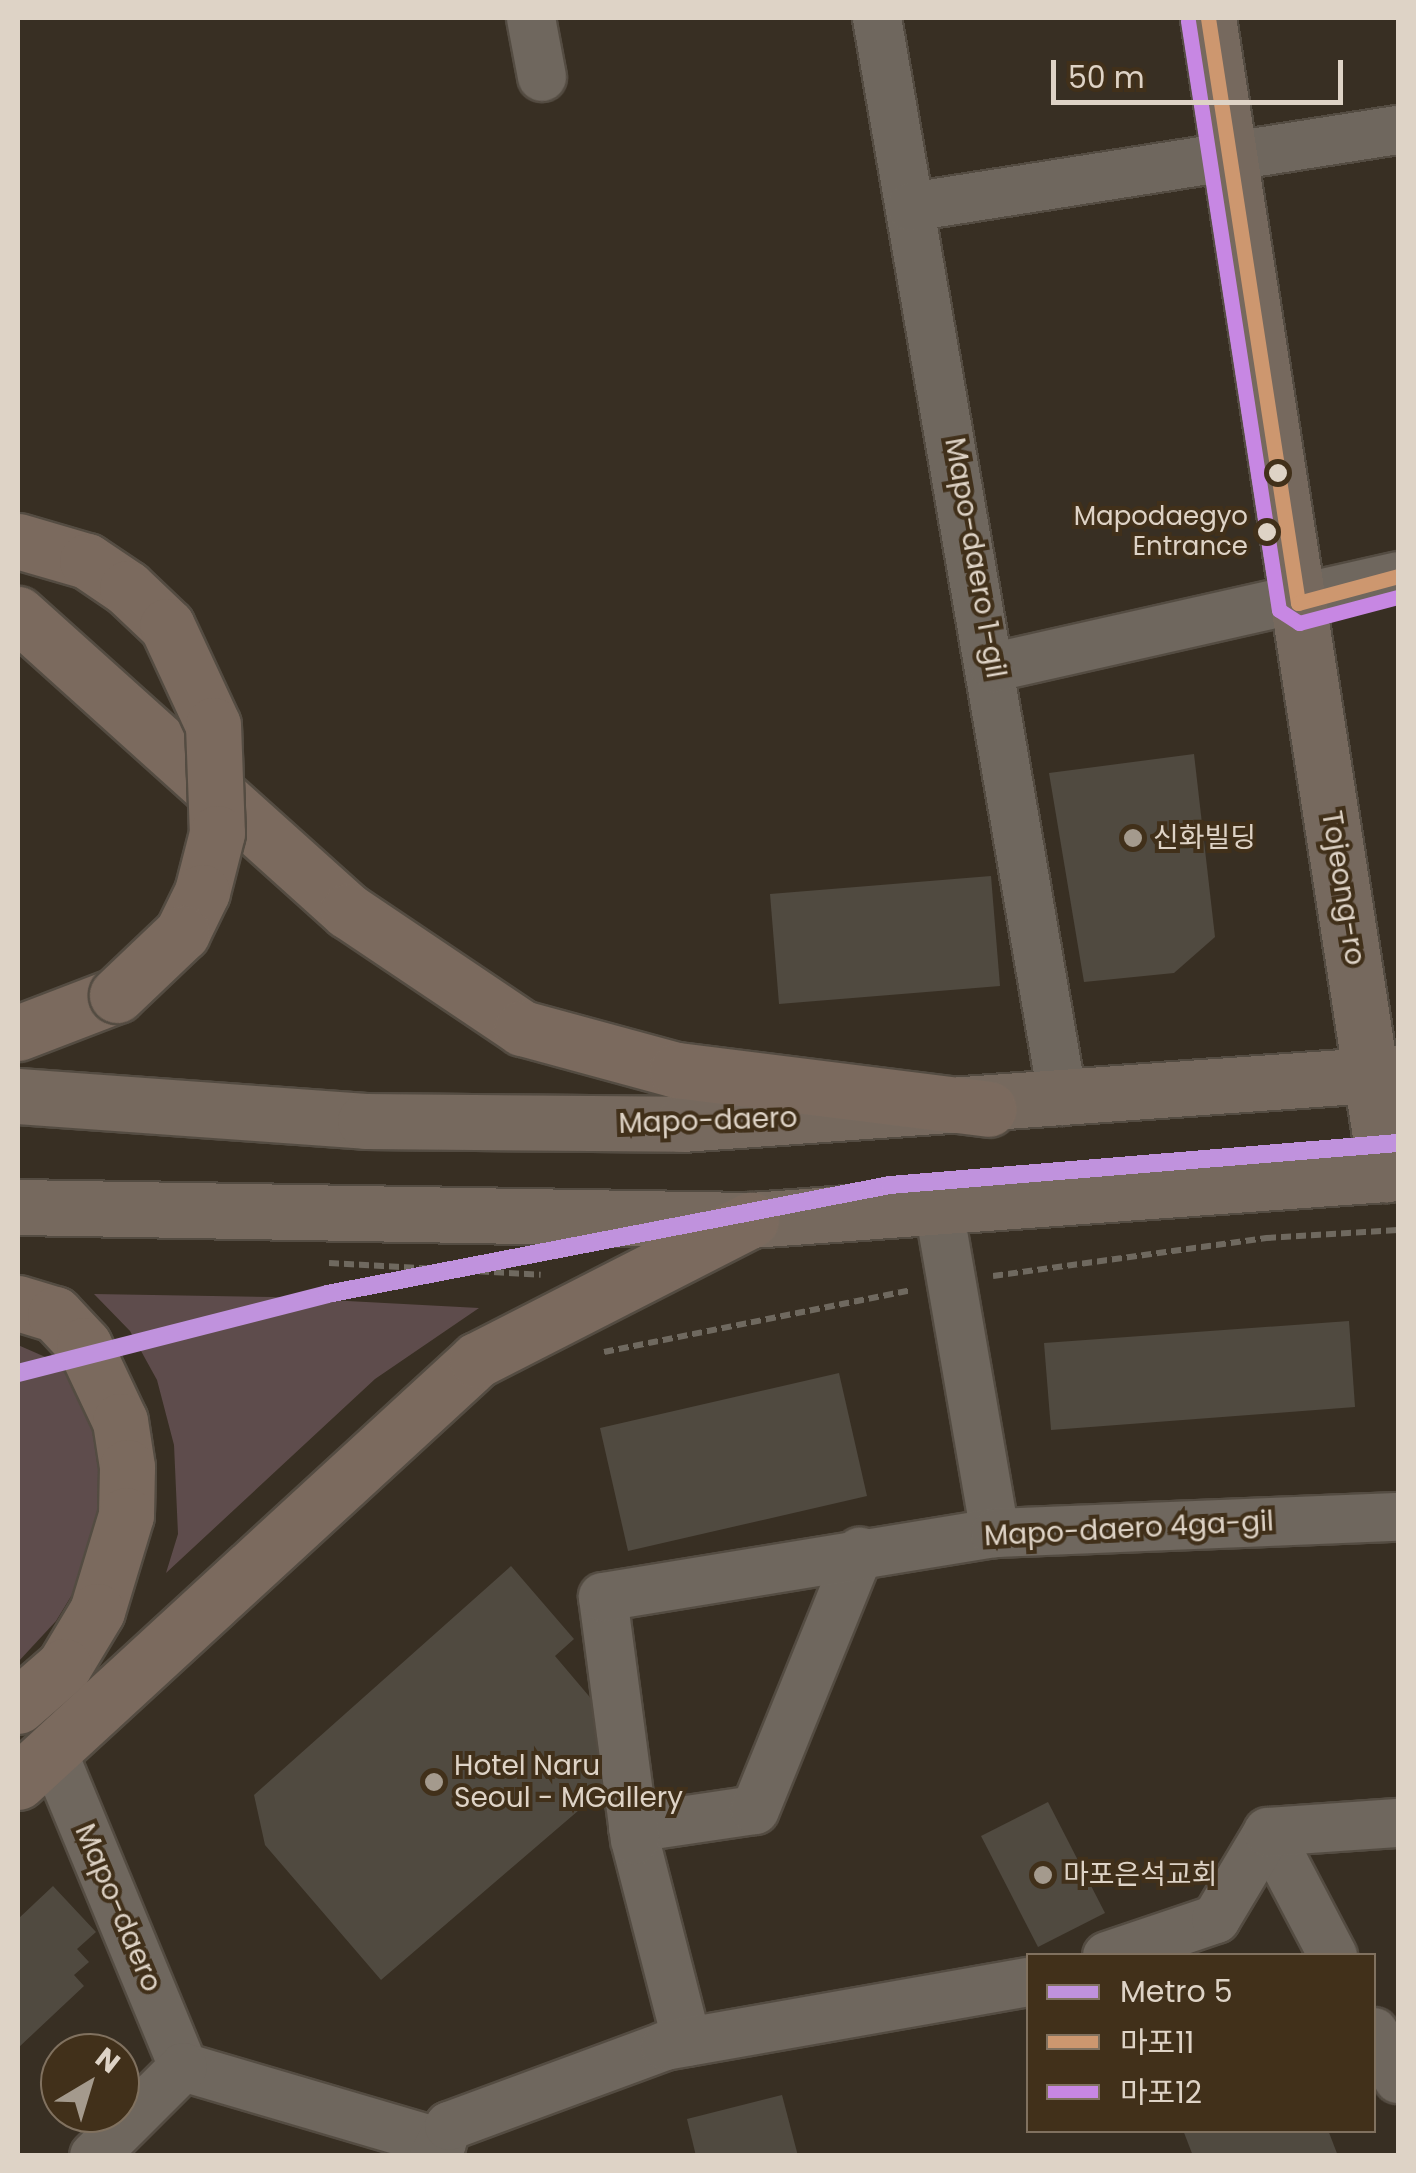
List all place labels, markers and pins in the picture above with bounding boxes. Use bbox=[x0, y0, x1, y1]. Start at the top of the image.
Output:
unlabelled marker bbox=[1268, 463, 1288, 483]
place label: Mapodaegyo Entrance bbox=[1074, 501, 1248, 562]
marker: Mapodaegyo Entrance bbox=[1257, 522, 1277, 542]
place label: 신화빌딩 bbox=[1153, 821, 1256, 855]
marker: 신화빌딩 bbox=[1122, 827, 1144, 849]
place label: Hotel Naru Seoul - MGallery bbox=[454, 1749, 683, 1815]
marker: Hotel Naru Seoul - MGallery bbox=[423, 1771, 445, 1793]
place label: 마포은석교회 bbox=[1063, 1858, 1218, 1892]
marker: 마포은석교회 bbox=[1032, 1864, 1054, 1886]

